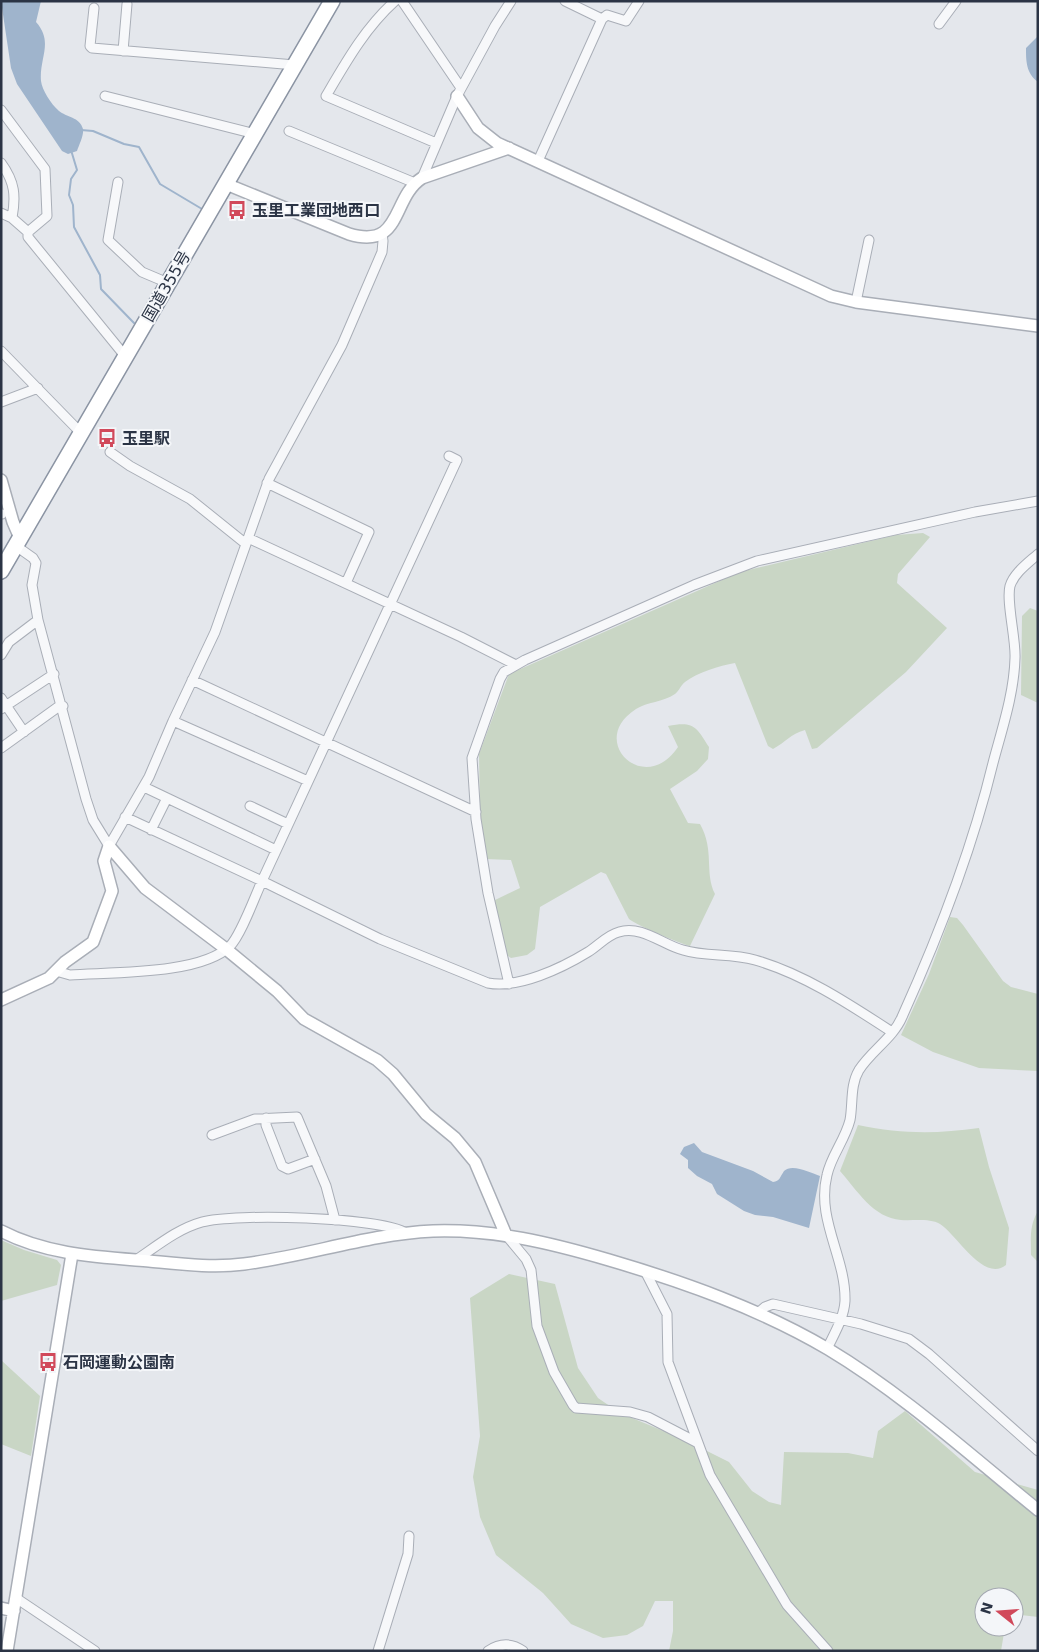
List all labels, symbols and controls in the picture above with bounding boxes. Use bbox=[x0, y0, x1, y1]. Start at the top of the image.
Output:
bus stop icon: 玉里工業団地西口 bbox=[226, 199, 248, 221]
place label: 玉里工業団地西口 bbox=[252, 201, 380, 220]
street label: 国道355号 bbox=[139, 247, 194, 325]
bus stop icon: 玉里駅 bbox=[96, 427, 118, 449]
place label: 玉里駅 bbox=[122, 429, 170, 448]
bus stop icon: 石岡運動公園南 bbox=[37, 1351, 59, 1373]
place label: 石岡運動公園南 bbox=[63, 1353, 175, 1372]
north arrow bbox=[974, 1587, 1024, 1637]
text: N bbox=[977, 1600, 996, 1616]

